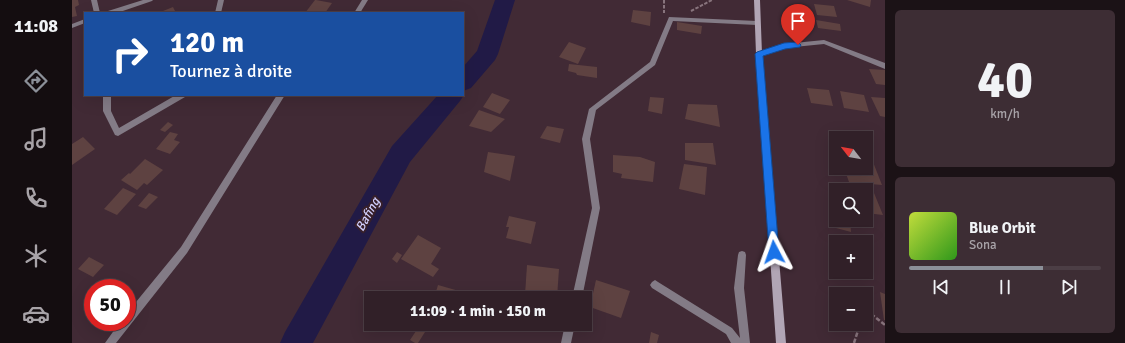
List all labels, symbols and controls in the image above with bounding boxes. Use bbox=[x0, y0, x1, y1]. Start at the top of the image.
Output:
pin bbox=[781, 4, 815, 45]
icon: arrive bbox=[787, 10, 809, 32]
text: 11:08 bbox=[14, 15, 58, 37]
text: 120 m bbox=[170, 26, 244, 60]
icon: right bbox=[104, 28, 156, 80]
text: 40 bbox=[977, 48, 1033, 112]
text: Tournez à droite bbox=[170, 60, 292, 82]
icon: directions bbox=[22, 67, 50, 95]
text: km/h bbox=[990, 106, 1020, 122]
icon: music bbox=[22, 125, 50, 153]
north arrow bbox=[829, 131, 873, 175]
map controls bbox=[829, 131, 873, 331]
button: search bbox=[829, 183, 873, 227]
icon: phone bbox=[22, 184, 50, 212]
water label: Bafing bbox=[352, 194, 384, 234]
text: Blue Orbit bbox=[969, 219, 1036, 237]
position arrow bbox=[753, 231, 795, 273]
button: + bbox=[829, 235, 873, 279]
text: Sona bbox=[969, 237, 997, 253]
icon: climate bbox=[22, 242, 50, 270]
icon: previous bbox=[930, 276, 952, 298]
icon: pause bbox=[994, 276, 1016, 298]
icon: next bbox=[1058, 276, 1080, 298]
speed limit sign: 50 bbox=[84, 279, 136, 331]
button: − bbox=[829, 287, 873, 331]
icon: car bbox=[22, 300, 50, 328]
text: 11:09 · 1 min · 150 m bbox=[410, 302, 546, 320]

